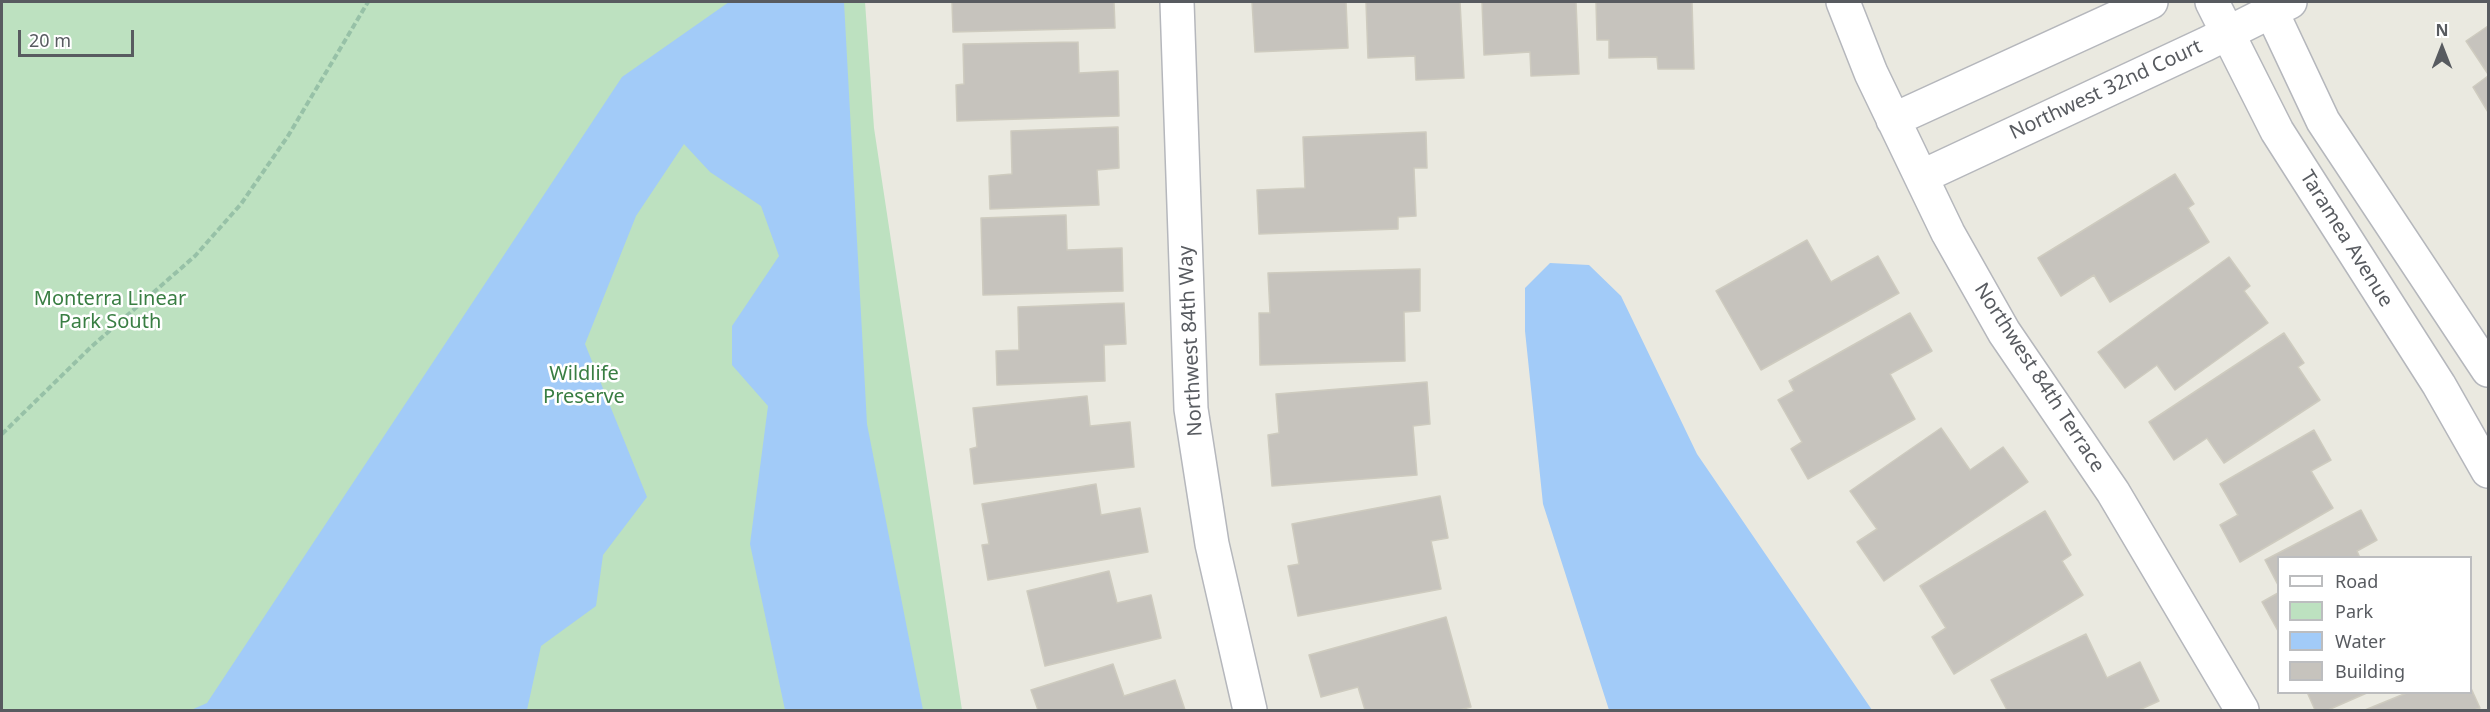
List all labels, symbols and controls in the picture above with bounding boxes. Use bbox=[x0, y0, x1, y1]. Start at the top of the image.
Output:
scale bar bbox=[21, 18, 136, 56]
north arrow bbox=[2412, 18, 2472, 78]
text: N bbox=[2435, 19, 2449, 41]
text: 20 m bbox=[29, 28, 71, 52]
street label: Northwest 32nd Court bbox=[2006, 35, 2206, 145]
street label: Taramea Avenue bbox=[2294, 166, 2398, 312]
street label: Northwest 84th Way bbox=[1174, 245, 1208, 437]
street label: Northwest 84th Terrace bbox=[1969, 279, 2109, 477]
park label: Monterra Linear Park South bbox=[34, 287, 186, 334]
park label: Wildlife Preserve bbox=[543, 362, 625, 409]
legend bbox=[2277, 556, 2472, 694]
text: Road bbox=[2335, 569, 2378, 593]
text: Park bbox=[2335, 599, 2373, 623]
text: Water bbox=[2335, 629, 2386, 653]
text: Building bbox=[2335, 659, 2405, 683]

